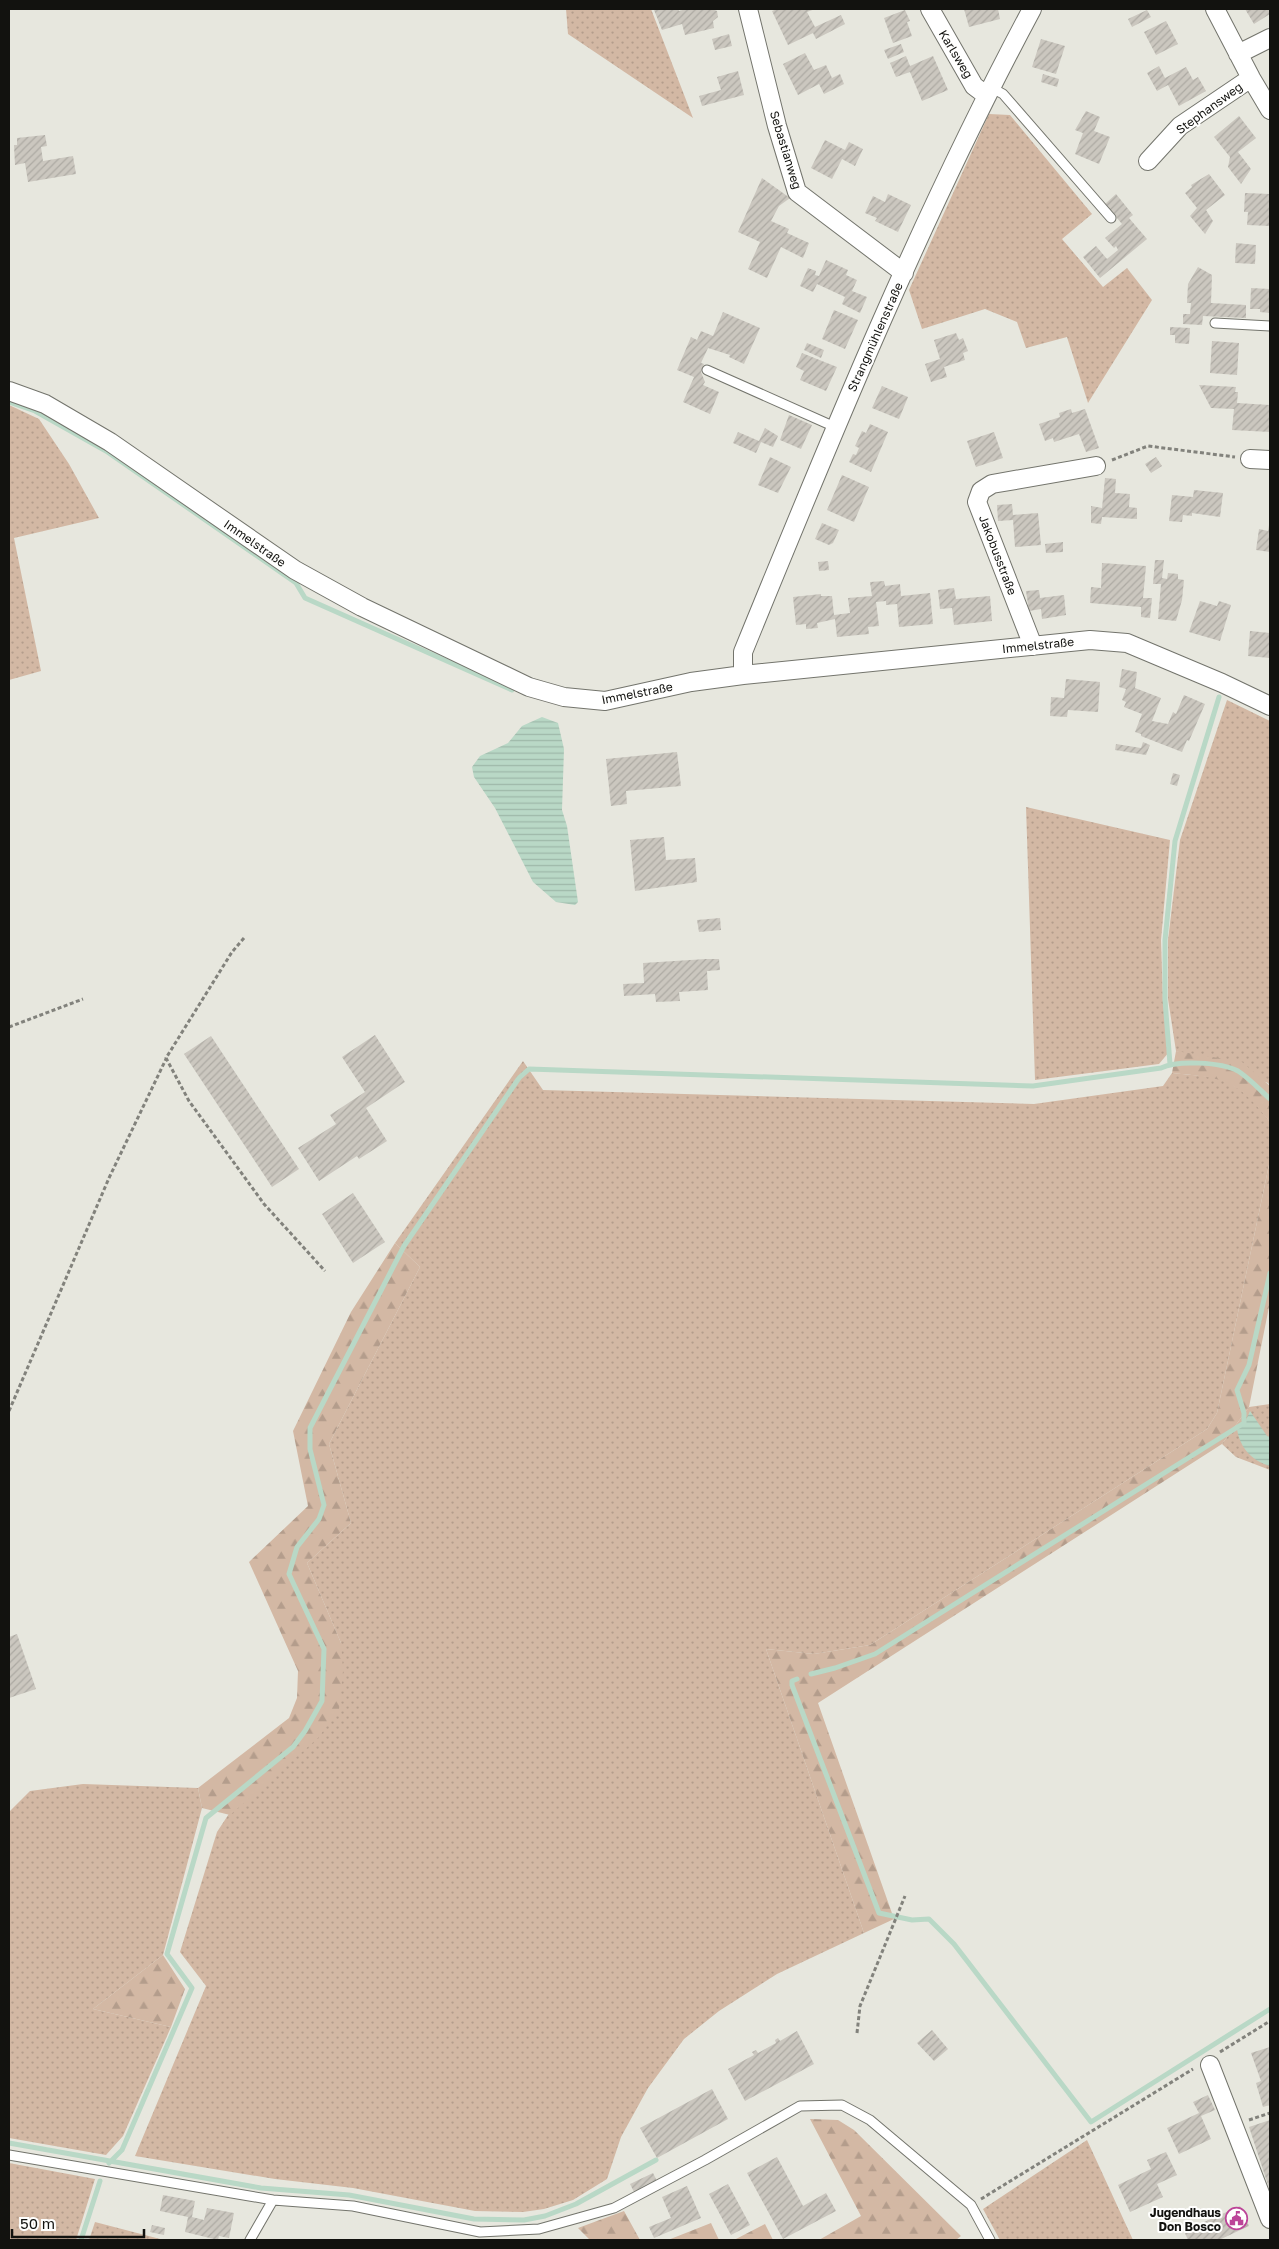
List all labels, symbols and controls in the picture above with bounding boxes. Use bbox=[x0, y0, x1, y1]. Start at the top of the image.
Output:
street label: Karlsweg bbox=[936, 27, 976, 81]
street label: Stephansweg bbox=[1173, 79, 1245, 137]
street label: Sebastianweg bbox=[767, 109, 805, 191]
street label: Strangmühlenstraße bbox=[844, 280, 906, 394]
street label: Jakobusstraße bbox=[976, 513, 1020, 597]
street label: Immelstraße bbox=[221, 516, 289, 570]
street label: Immelstraße bbox=[1001, 634, 1075, 656]
street label: Immelstraße bbox=[600, 679, 674, 707]
place label: Jugendhaus Don Bosco bbox=[1150, 2205, 1221, 2234]
scale bar bbox=[12, 2206, 145, 2238]
public building icon: Jugendhaus Don Bosco bbox=[1225, 2207, 1249, 2231]
text: 50 m bbox=[20, 2214, 55, 2232]

